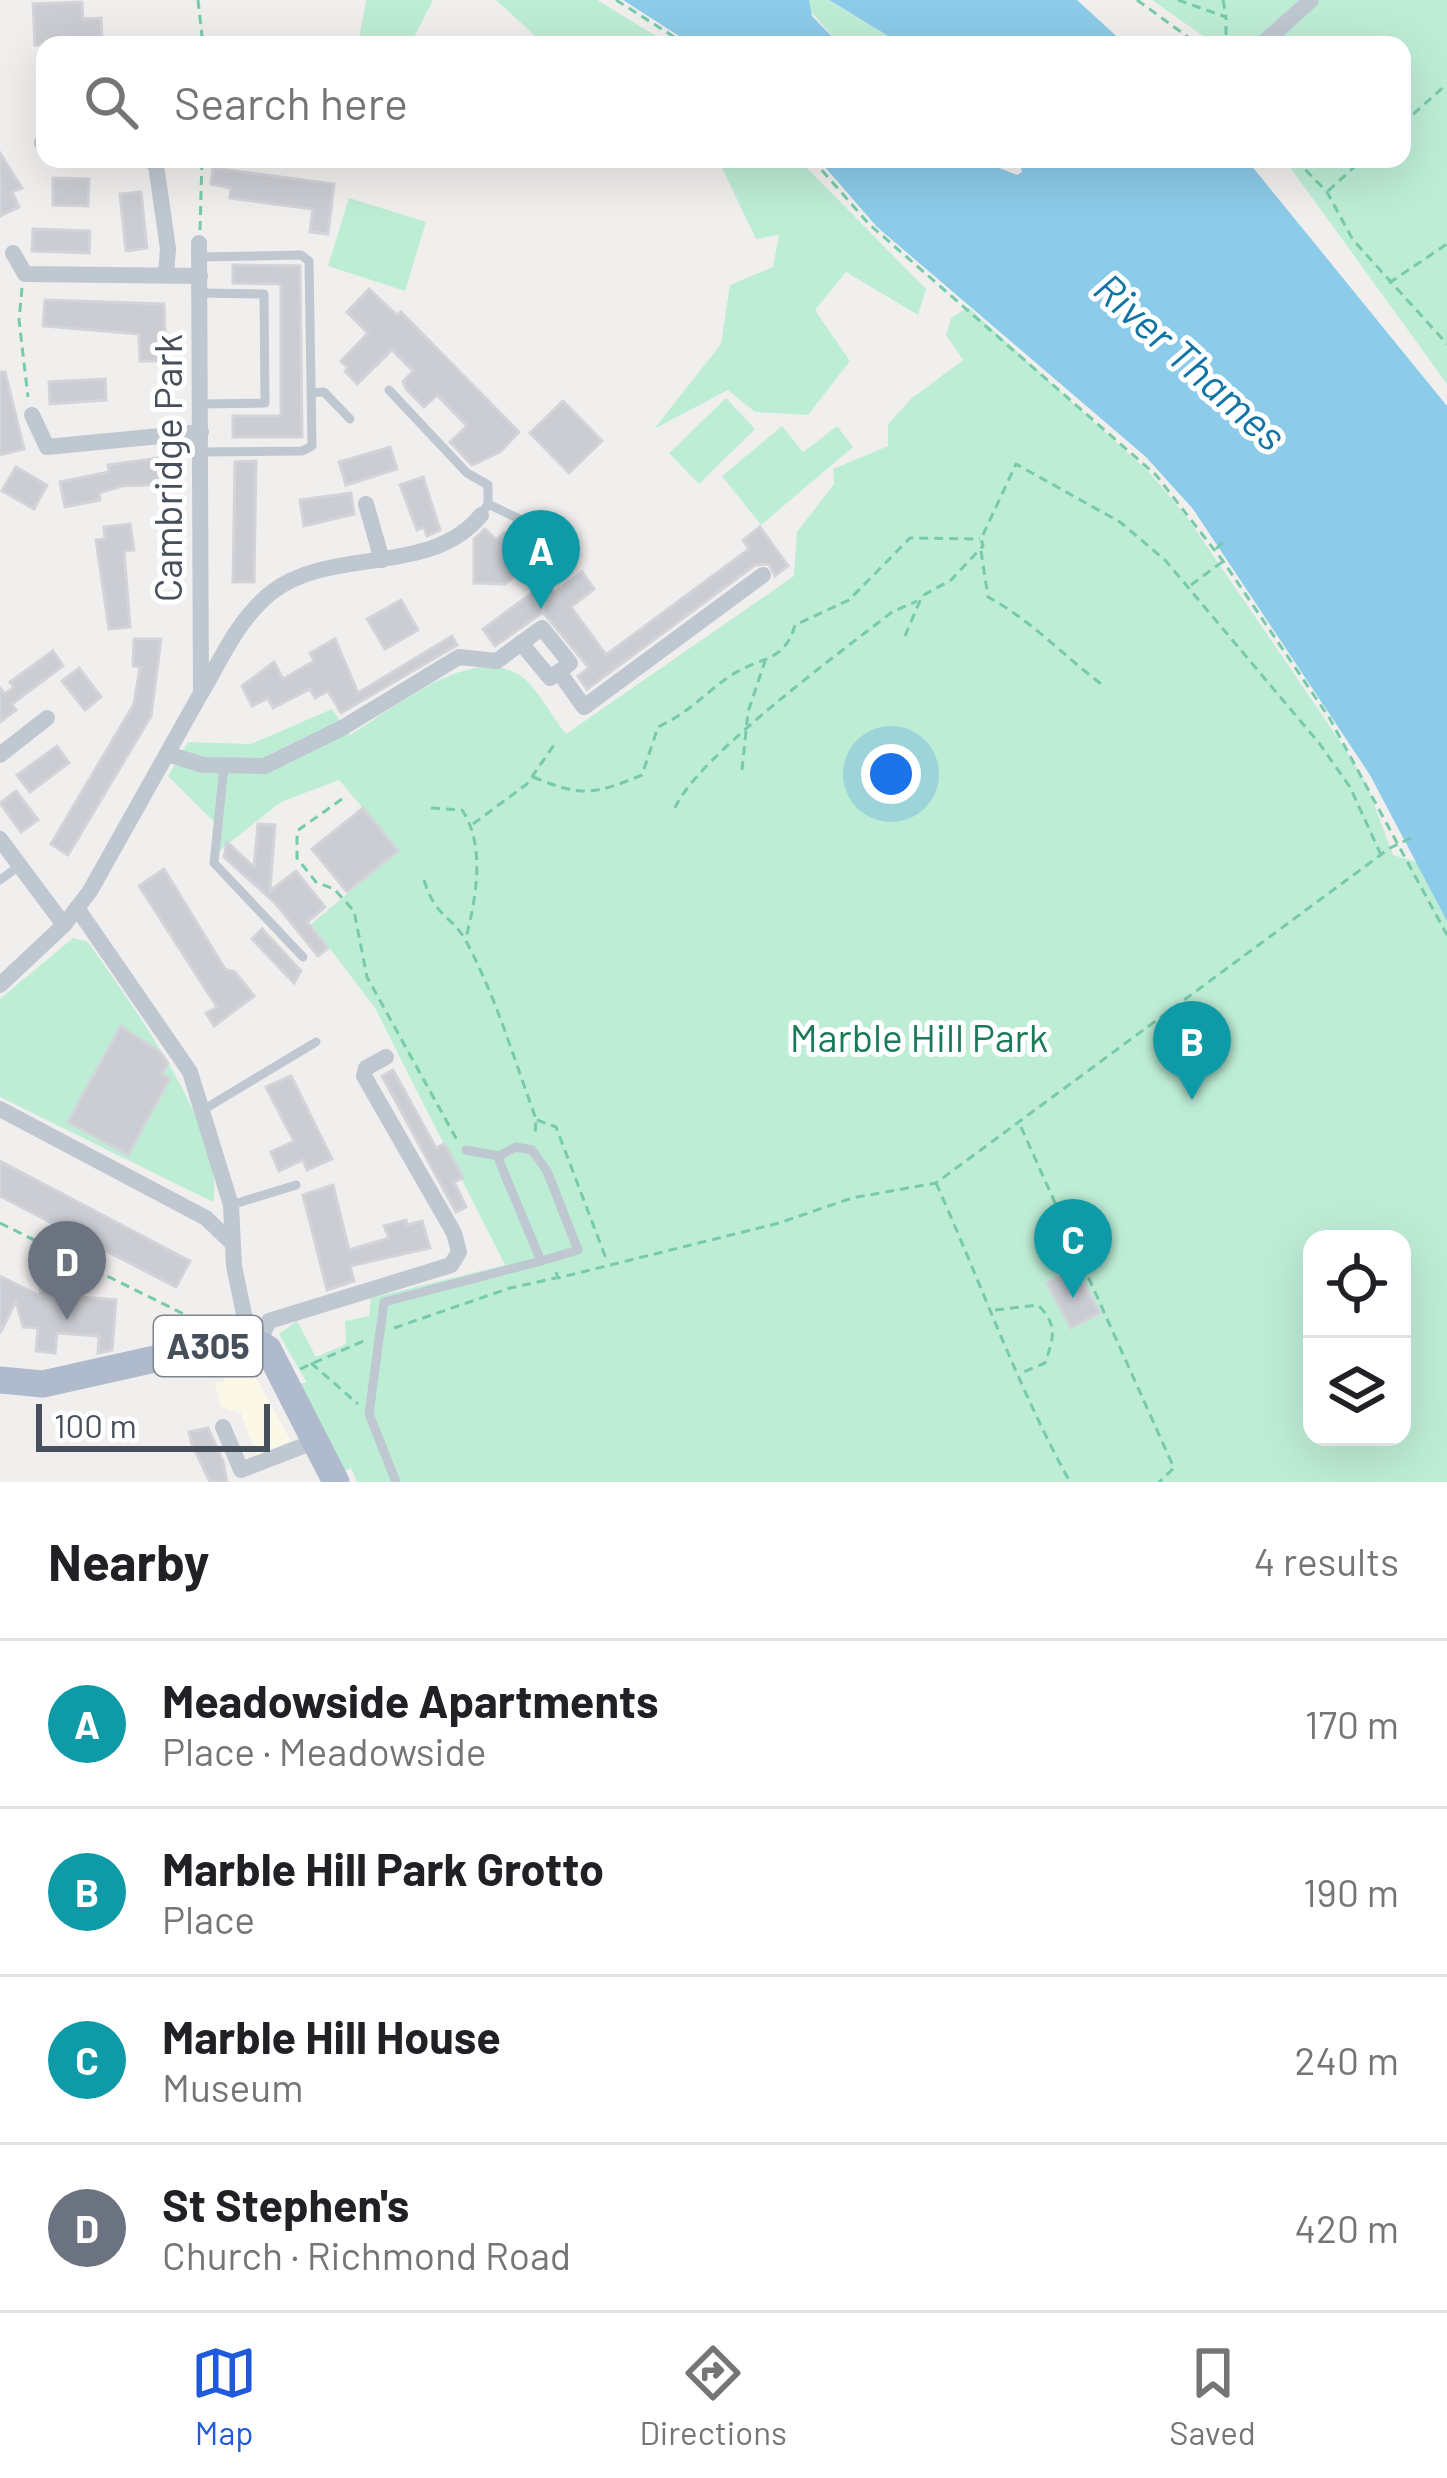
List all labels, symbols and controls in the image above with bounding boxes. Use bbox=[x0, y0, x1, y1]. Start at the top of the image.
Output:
search box bbox=[36, 36, 1411, 168]
icon: search bbox=[78, 69, 144, 135]
text: Search here bbox=[174, 75, 408, 129]
water label: River Thames bbox=[1085, 261, 1297, 460]
street label: Cambridge Park bbox=[143, 334, 190, 602]
pin: A bbox=[502, 510, 580, 609]
your location bbox=[861, 744, 921, 804]
pin: B bbox=[1153, 1001, 1231, 1100]
park label: Marble Hill Park bbox=[790, 1013, 1048, 1060]
pin: C bbox=[1034, 1199, 1112, 1298]
pin: D bbox=[28, 1221, 106, 1320]
map controls bbox=[1303, 1230, 1411, 1446]
button: locate bbox=[1303, 1230, 1411, 1338]
road number: A305 bbox=[154, 1316, 262, 1376]
button: layers bbox=[1303, 1338, 1411, 1446]
scale bar bbox=[36, 1398, 270, 1451]
text: 100 m bbox=[54, 1405, 137, 1445]
text: Nearby bbox=[48, 1530, 209, 1591]
text: 4 results bbox=[1254, 1537, 1399, 1584]
text: Meadowside Apartments bbox=[162, 1673, 659, 1727]
text: A bbox=[74, 1700, 100, 1747]
text: 170 m bbox=[1305, 1700, 1399, 1747]
text: Place · Meadowside bbox=[162, 1727, 487, 1774]
text: Marble Hill Park Grotto bbox=[162, 1841, 604, 1895]
text: B bbox=[75, 1868, 99, 1915]
text: 190 m bbox=[1303, 1868, 1399, 1915]
text: Place bbox=[162, 1895, 255, 1942]
text: Marble Hill House bbox=[162, 2009, 501, 2063]
text: C bbox=[75, 2036, 99, 2083]
text: 240 m bbox=[1295, 2036, 1399, 2083]
text: Museum bbox=[162, 2063, 304, 2110]
text: St Stephen's bbox=[162, 2177, 409, 2231]
text: D bbox=[75, 2204, 99, 2251]
text: 420 m bbox=[1295, 2204, 1399, 2251]
text: Church · Richmond Road bbox=[162, 2231, 571, 2278]
tab: Map bbox=[191, 2340, 257, 2452]
tab: Directions bbox=[639, 2340, 787, 2452]
tab: Saved bbox=[1169, 2340, 1256, 2452]

